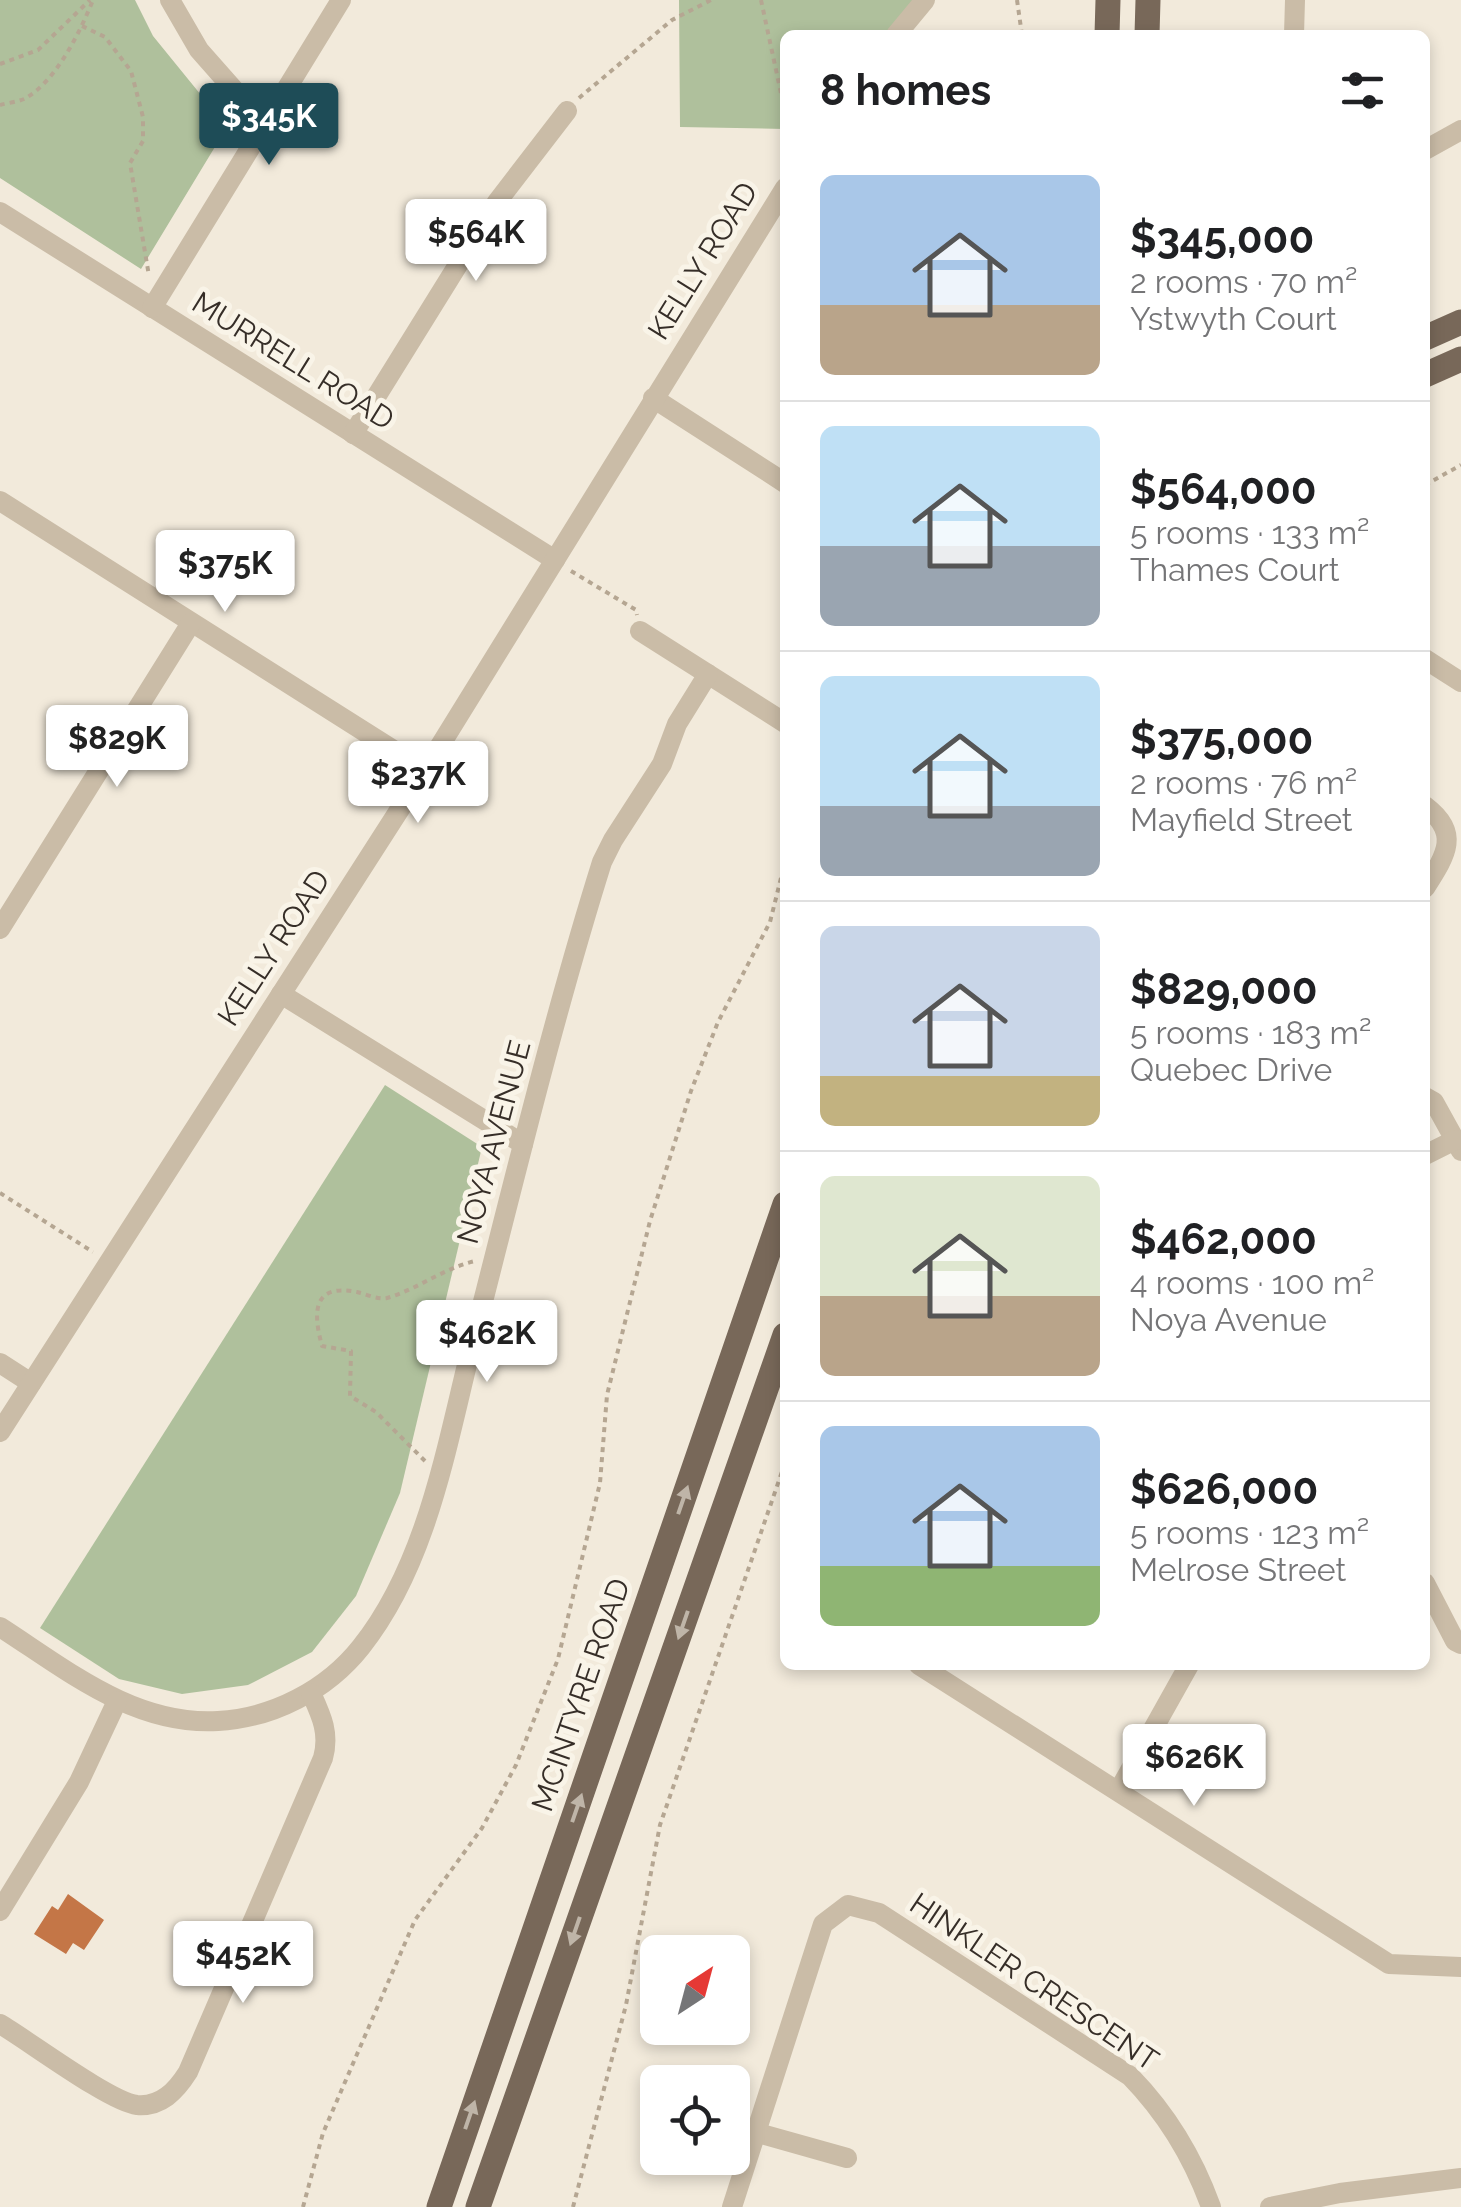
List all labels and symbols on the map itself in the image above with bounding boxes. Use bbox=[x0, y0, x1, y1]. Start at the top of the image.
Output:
pin: $345K bbox=[199, 83, 339, 168]
street label: KELLY ROAD bbox=[640, 176, 765, 346]
pin: $564K bbox=[406, 199, 546, 284]
street label: MURRELL ROAD bbox=[186, 284, 401, 437]
pin: $375K bbox=[155, 530, 295, 615]
pin: $829K bbox=[47, 705, 187, 790]
pin: $237K bbox=[348, 741, 488, 826]
street label: KELLY ROAD bbox=[210, 863, 337, 1032]
street label: NOYA AVENUE bbox=[450, 1037, 537, 1247]
pin: $462K bbox=[417, 1300, 557, 1385]
one-way arrow bbox=[676, 1485, 691, 1515]
street label: MCINTYRE ROAD bbox=[524, 1574, 637, 1816]
one-way arrow bbox=[675, 1610, 690, 1640]
pin: $626K bbox=[1124, 1724, 1264, 1809]
one-way arrow bbox=[570, 1792, 585, 1822]
street label: HINKLER CRESCENT bbox=[904, 1885, 1165, 2078]
one-way arrow bbox=[567, 1917, 582, 1947]
pin: $452K bbox=[173, 1921, 313, 2006]
north arrow bbox=[640, 1935, 750, 2045]
one-way arrow bbox=[464, 2099, 479, 2129]

